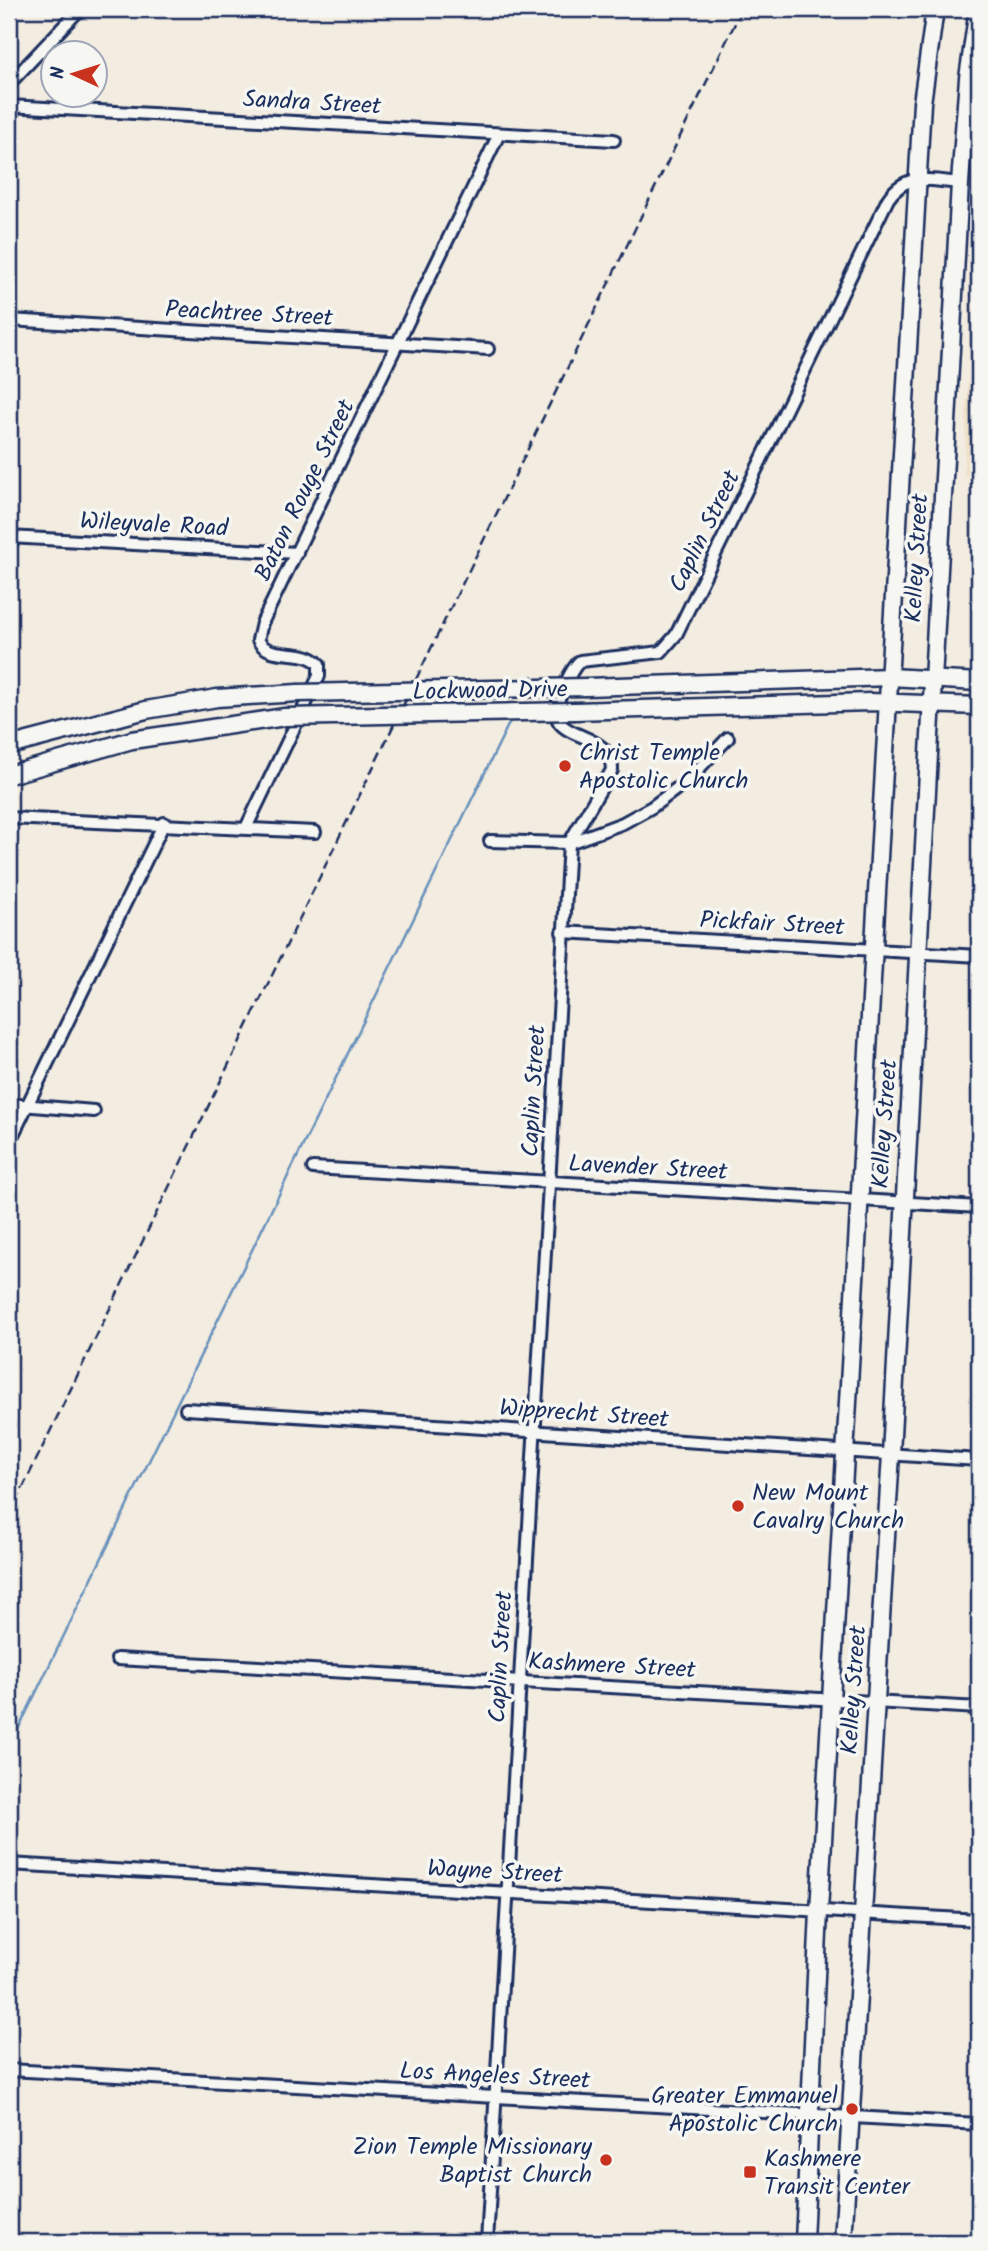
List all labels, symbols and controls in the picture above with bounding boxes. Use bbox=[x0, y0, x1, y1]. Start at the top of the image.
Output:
north arrow bbox=[38, 38, 108, 108]
text: N bbox=[44, 66, 74, 80]
street label: Sandra Street bbox=[242, 80, 383, 127]
street label: Peachtree Street bbox=[164, 291, 335, 338]
street label: Baton Rouge Street bbox=[244, 392, 367, 588]
street label: Caplin Street bbox=[659, 463, 752, 600]
street label: Kelley Street bbox=[895, 492, 940, 624]
street label: Wileyvale Road bbox=[79, 502, 230, 549]
street label: Lockwood Drive bbox=[412, 671, 568, 712]
place label: Christ Temple Apostolic Church bbox=[579, 734, 749, 801]
marker: Christ Temple Apostolic Church bbox=[557, 758, 573, 774]
street label: Pickfair Street bbox=[698, 901, 846, 948]
street label: Caplin Street bbox=[512, 1023, 557, 1158]
street label: Kelley Street bbox=[862, 1058, 910, 1190]
street label: Lavender Street bbox=[567, 1145, 729, 1192]
street label: Wipprecht Street bbox=[498, 1389, 670, 1440]
place label: New Mount Cavalry Church bbox=[752, 1474, 904, 1541]
marker: New Mount Cavalry Church bbox=[730, 1498, 746, 1514]
street label: Caplin Street bbox=[479, 1589, 524, 1724]
street label: Kelley Street bbox=[831, 1624, 879, 1756]
street label: Kashmere Street bbox=[527, 1643, 697, 1690]
street label: Wayne Street bbox=[426, 1849, 564, 1896]
street label: Los Angeles Street bbox=[399, 2052, 592, 2101]
place label: Greater Emmanuel Apostolic Church bbox=[651, 2077, 838, 2144]
marker: Greater Emmanuel Apostolic Church bbox=[844, 2101, 860, 2117]
place label: Zion Temple Missionary Baptist Church bbox=[353, 2128, 593, 2195]
place label: Kashmere Transit Center bbox=[764, 2140, 912, 2207]
marker: Zion Temple Missionary Baptist Church bbox=[598, 2152, 614, 2168]
marker: Kashmere Transit Center bbox=[742, 2164, 758, 2180]

